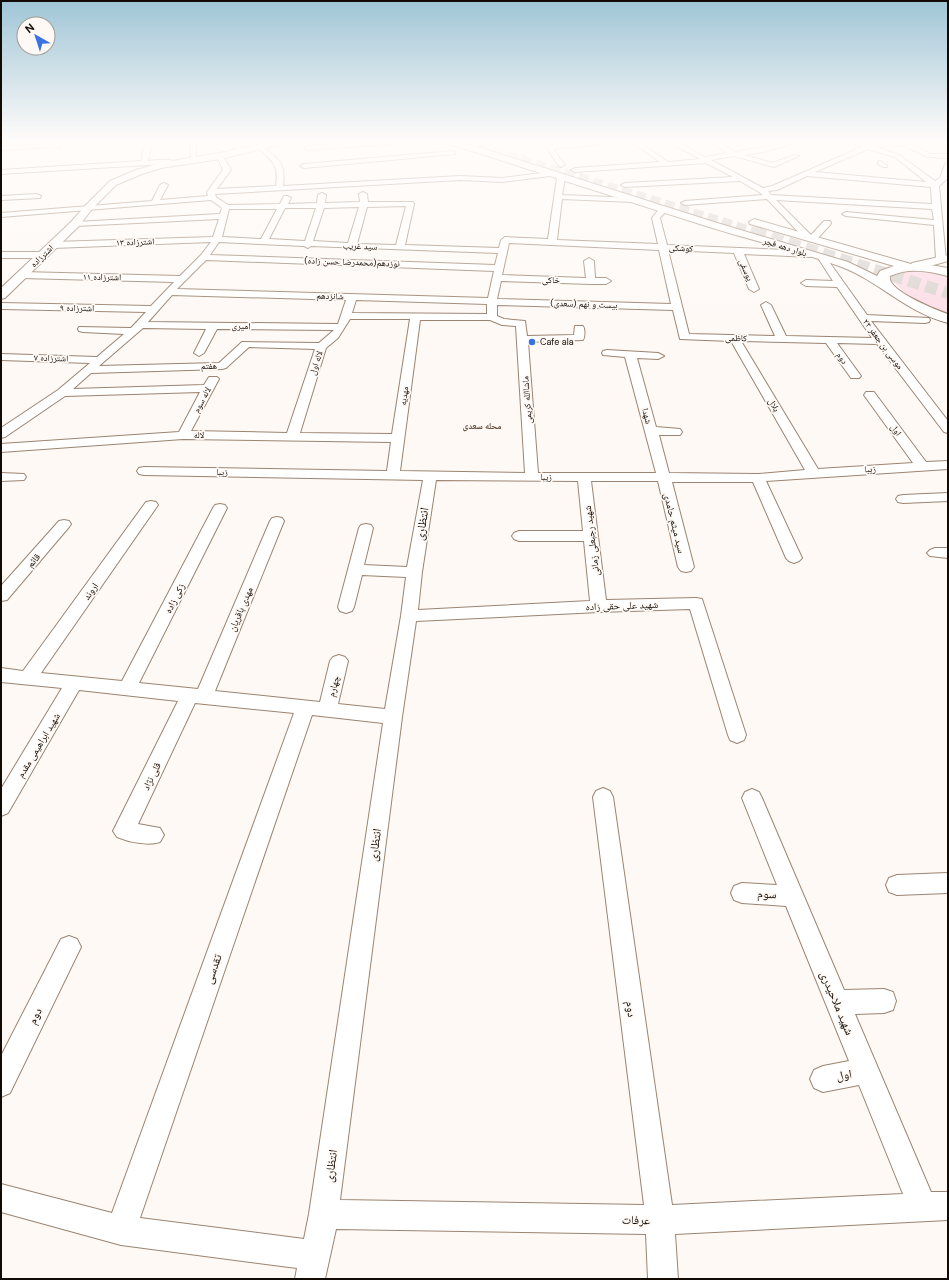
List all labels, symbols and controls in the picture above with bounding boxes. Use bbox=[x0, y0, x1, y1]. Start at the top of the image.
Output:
north arrow bbox=[16, 16, 56, 56]
text: N bbox=[22, 20, 37, 36]
street label: بلوار دهه فجر bbox=[761, 234, 809, 259]
street label: اشترزاده ۱۳ bbox=[116, 235, 154, 249]
street label: سید غریب bbox=[343, 239, 377, 253]
street label: کوشکی bbox=[669, 241, 694, 255]
street label: اشترزاده bbox=[28, 242, 56, 270]
street label: نوزدهم(محمدرضا حسن زاده) bbox=[304, 254, 400, 270]
street label: یوسفی bbox=[736, 257, 756, 283]
street label: اشترزاده ۱۱ bbox=[83, 271, 121, 283]
street label: خاکی bbox=[542, 274, 560, 286]
street label: شانزدهم bbox=[316, 290, 344, 302]
street label: بیست و نهم (سعدی) bbox=[550, 297, 618, 311]
street label: اشترزاده ۹ bbox=[60, 302, 94, 314]
street label: موسی بن جعفر ۲۲ bbox=[860, 316, 906, 372]
street label: امیری bbox=[232, 320, 250, 332]
street label: کاظمی bbox=[725, 332, 747, 344]
place label: Cafe ala bbox=[540, 336, 574, 348]
marker: Cafe ala bbox=[527, 337, 537, 347]
street label: لاله اول bbox=[306, 349, 326, 377]
street label: دوم bbox=[833, 350, 851, 367]
street label: اشترزاده ۷ bbox=[34, 351, 68, 365]
street label: هفتم bbox=[201, 360, 218, 372]
street label: ماشاالله کریمی bbox=[519, 376, 535, 424]
street label: لاله سوم bbox=[190, 385, 215, 415]
street label: مهدیه bbox=[397, 386, 411, 406]
street label: بلال bbox=[765, 396, 783, 414]
street label: شهدا bbox=[639, 407, 655, 425]
district label: محله سعدی bbox=[462, 420, 502, 432]
street label: اول bbox=[888, 422, 904, 438]
street label: لاله bbox=[194, 429, 205, 441]
street label: زیبا bbox=[864, 463, 877, 475]
street label: زیبا bbox=[216, 466, 228, 478]
street label: زیبا bbox=[540, 471, 552, 483]
street label: سید میثم حامدی bbox=[660, 492, 688, 555]
street label: شهید رجبعلی زمانی bbox=[581, 504, 602, 577]
street label: انتظاری bbox=[412, 506, 433, 542]
street label: قائم bbox=[24, 550, 44, 571]
street label: اروند bbox=[80, 580, 101, 603]
street label: زکی زاده bbox=[161, 581, 188, 615]
street label: مهدی باقریان bbox=[225, 584, 256, 634]
street label: شهید علی حقی زاده bbox=[585, 598, 659, 613]
street label: چهارم bbox=[324, 673, 344, 698]
street label: شهید ابراهیمی مقدم bbox=[14, 710, 64, 781]
street label: قلی نژاد bbox=[139, 760, 164, 792]
street label: انتظاری bbox=[365, 827, 385, 863]
street label: سوم bbox=[757, 886, 777, 903]
street label: تقدسی bbox=[200, 951, 226, 986]
street label: شهید ملاحیدری bbox=[816, 969, 858, 1038]
street label: دوم bbox=[622, 1000, 640, 1018]
street label: دوم bbox=[24, 1005, 46, 1027]
street label: اول bbox=[835, 1066, 853, 1084]
street label: انتظاری bbox=[321, 1148, 341, 1184]
street label: عرفات bbox=[622, 1212, 650, 1228]

